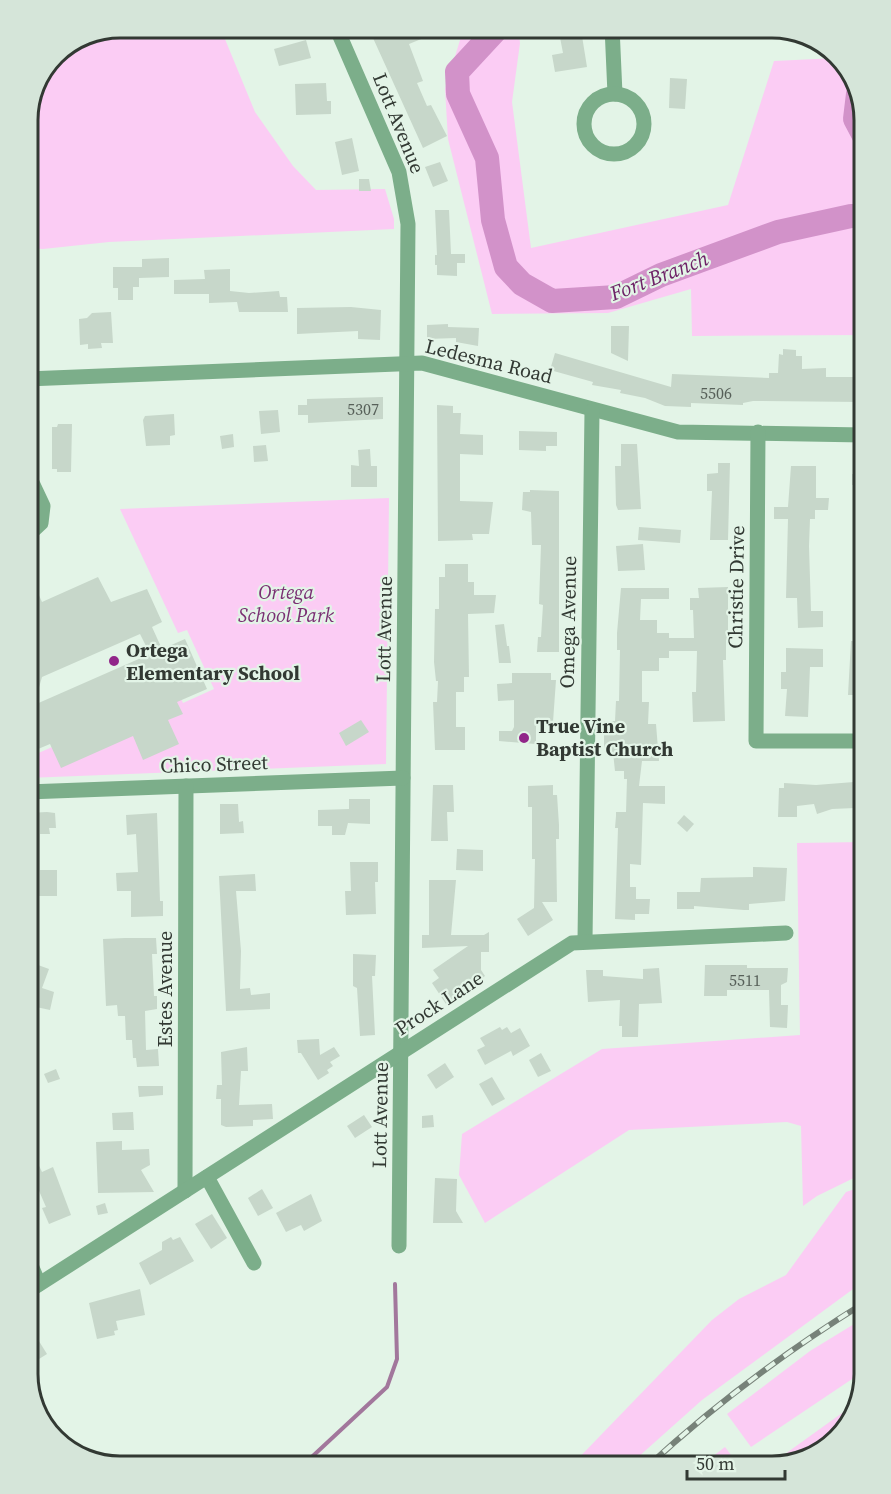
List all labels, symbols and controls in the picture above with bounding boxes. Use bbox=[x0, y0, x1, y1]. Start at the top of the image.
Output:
street label: Lott Avenue bbox=[366, 69, 432, 177]
water label: Fort Branch bbox=[604, 243, 713, 308]
street label: Ledesma Road bbox=[422, 332, 556, 391]
house number: 5506 bbox=[700, 382, 732, 404]
house number: 5307 bbox=[347, 398, 379, 420]
street label: Christie Drive bbox=[721, 525, 751, 649]
street label: Omega Avenue bbox=[553, 555, 583, 689]
street label: Lott Avenue bbox=[369, 576, 399, 682]
park label: Ortega School Park bbox=[238, 578, 335, 629]
place label: Ortega Elementary School bbox=[126, 636, 300, 687]
marker: Ortega Elementary School bbox=[107, 654, 121, 668]
place label: True Vine Baptist Church bbox=[536, 712, 673, 763]
marker: True Vine Baptist Church bbox=[517, 731, 531, 745]
street label: Chico Street bbox=[160, 748, 269, 780]
street label: Estes Avenue bbox=[151, 931, 179, 1047]
street label: Prock Lane bbox=[389, 964, 489, 1042]
house number: 5511 bbox=[729, 969, 761, 991]
street label: Lott Avenue bbox=[365, 1062, 395, 1168]
scale bar bbox=[687, 1443, 784, 1481]
text: 50 m bbox=[696, 1451, 734, 1476]

